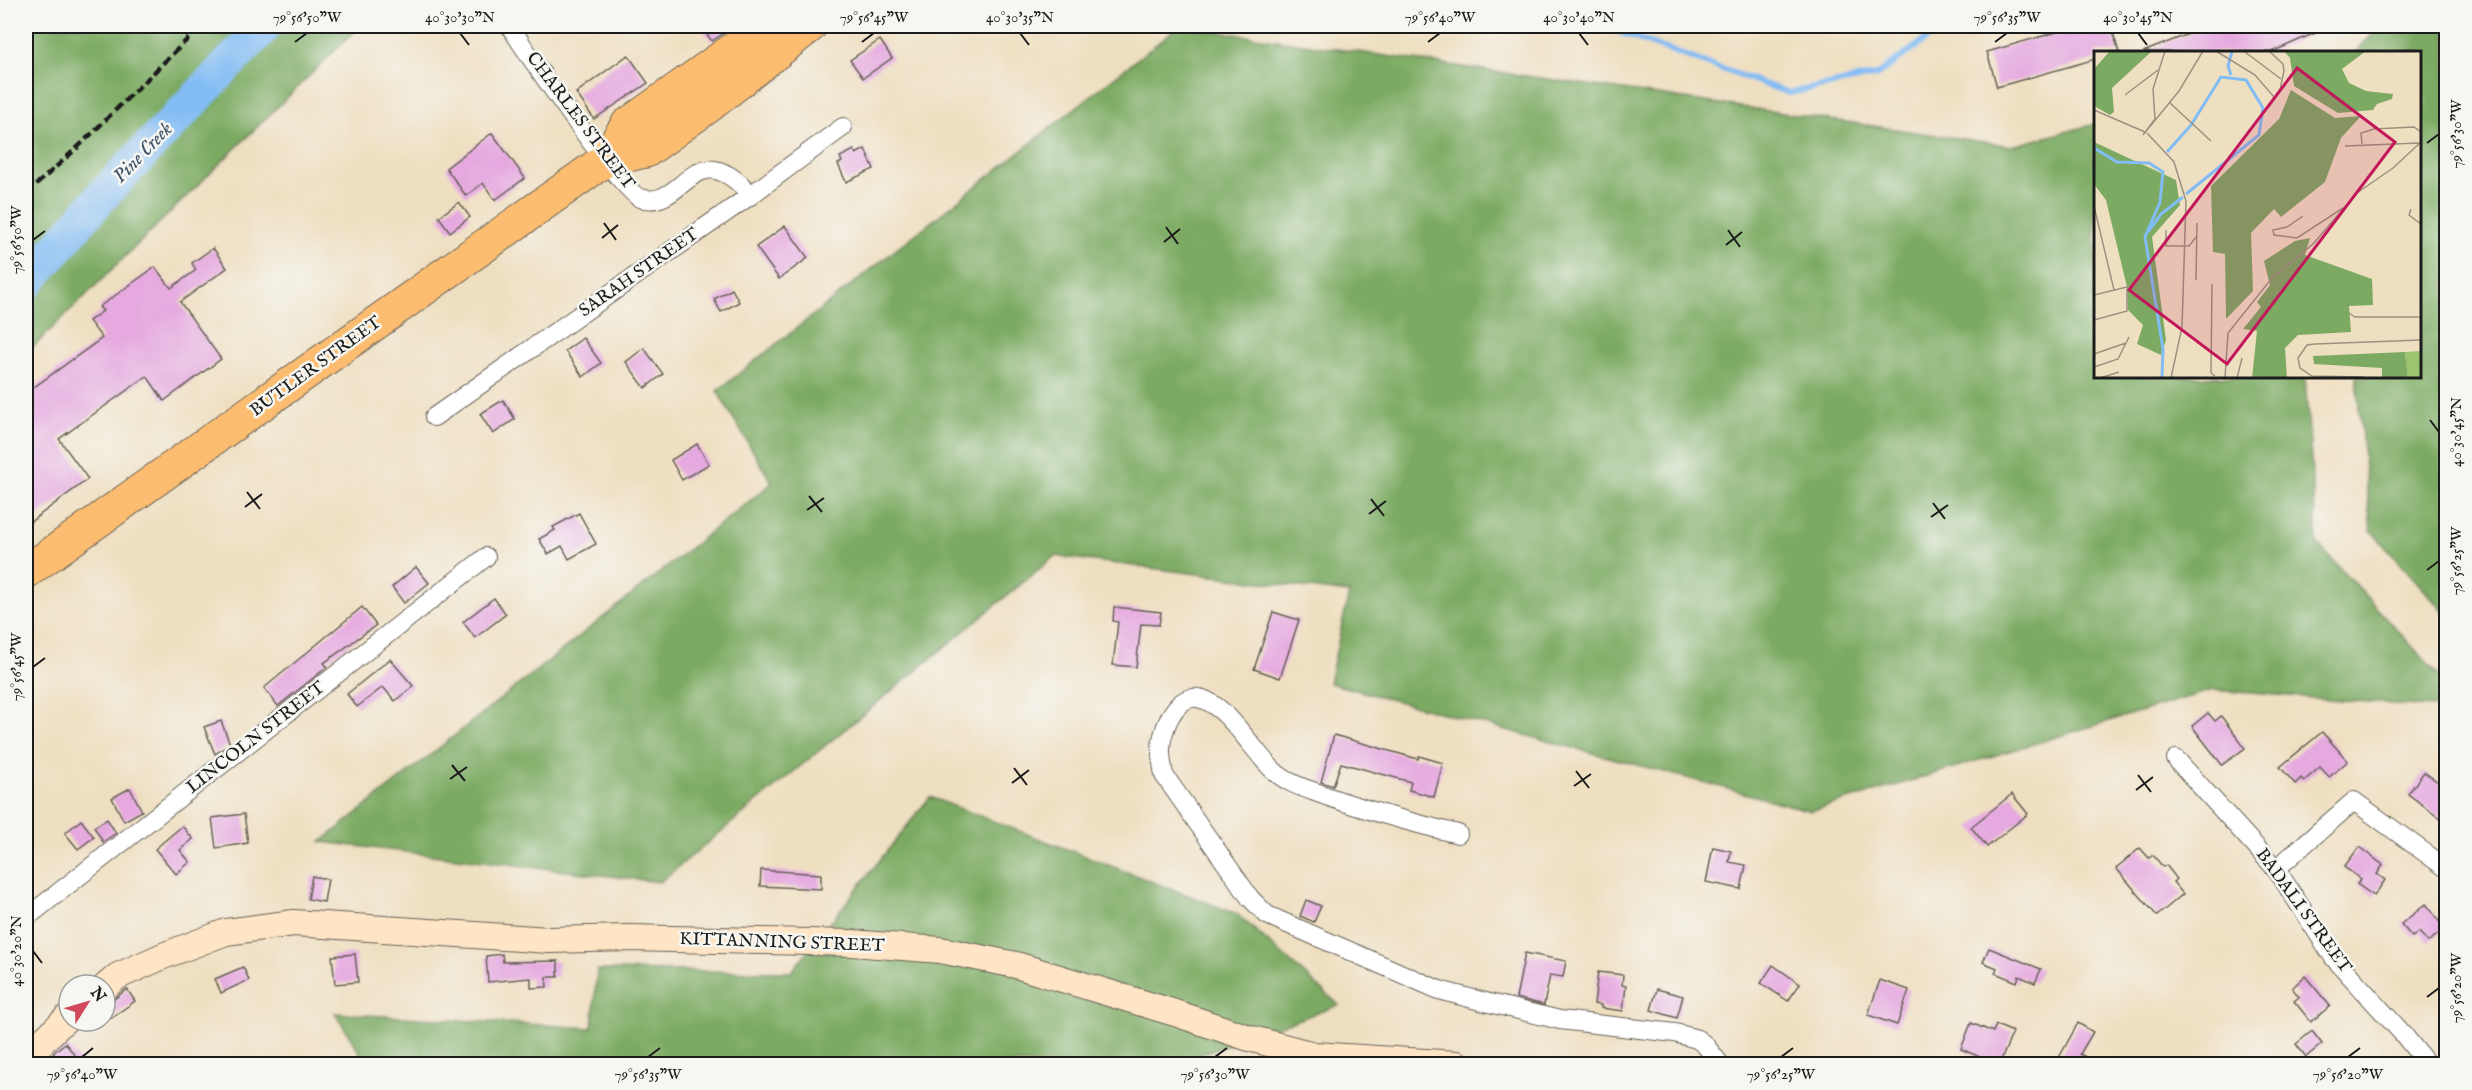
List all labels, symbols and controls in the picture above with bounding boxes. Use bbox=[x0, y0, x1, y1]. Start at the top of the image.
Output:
text: 79°56'50"W bbox=[273, 8, 342, 27]
text: 40°30'30"N bbox=[425, 8, 495, 27]
text: 79°56'45"W bbox=[840, 8, 909, 27]
text: 40°30'35"N bbox=[986, 8, 1054, 27]
text: 79°56'40"W bbox=[1405, 8, 1476, 27]
text: 40°30'40"N bbox=[1543, 8, 1615, 27]
text: 79°56'35"W bbox=[1974, 8, 2041, 27]
text: 40°30'45"N bbox=[2103, 8, 2173, 27]
street label: CHARLES STREET bbox=[521, 48, 639, 194]
inset map bbox=[2094, 51, 2421, 378]
text: 79°56'30"W bbox=[2447, 99, 2466, 168]
water label: Pine Creek bbox=[108, 117, 178, 189]
text: 79°56'50"W bbox=[7, 205, 26, 274]
street label: SARAH STREET bbox=[575, 223, 703, 323]
street label: BUTLER STREET bbox=[246, 312, 386, 422]
text: 40°30'45"N bbox=[2447, 397, 2466, 467]
text: 79°56'25"W bbox=[2447, 526, 2466, 595]
text: 79°56'45"W bbox=[7, 632, 26, 701]
street label: LINCOLN STREET bbox=[182, 677, 330, 799]
street label: BADALI STREET bbox=[2250, 844, 2356, 978]
text: 40°30'20"N bbox=[7, 915, 26, 987]
street label: KITTANNING STREET bbox=[679, 928, 885, 958]
text: 79°56'20"W bbox=[2447, 952, 2466, 1023]
north arrow bbox=[57, 973, 117, 1033]
text: N bbox=[85, 983, 110, 1007]
text: 79°56'40"W bbox=[47, 1065, 118, 1084]
text: 79°56'35"W bbox=[615, 1065, 682, 1084]
text: 79°56'30"W bbox=[1181, 1065, 1250, 1084]
text: 79°56'25"W bbox=[1747, 1065, 1816, 1084]
text: 79°56'20"W bbox=[2313, 1065, 2384, 1084]

